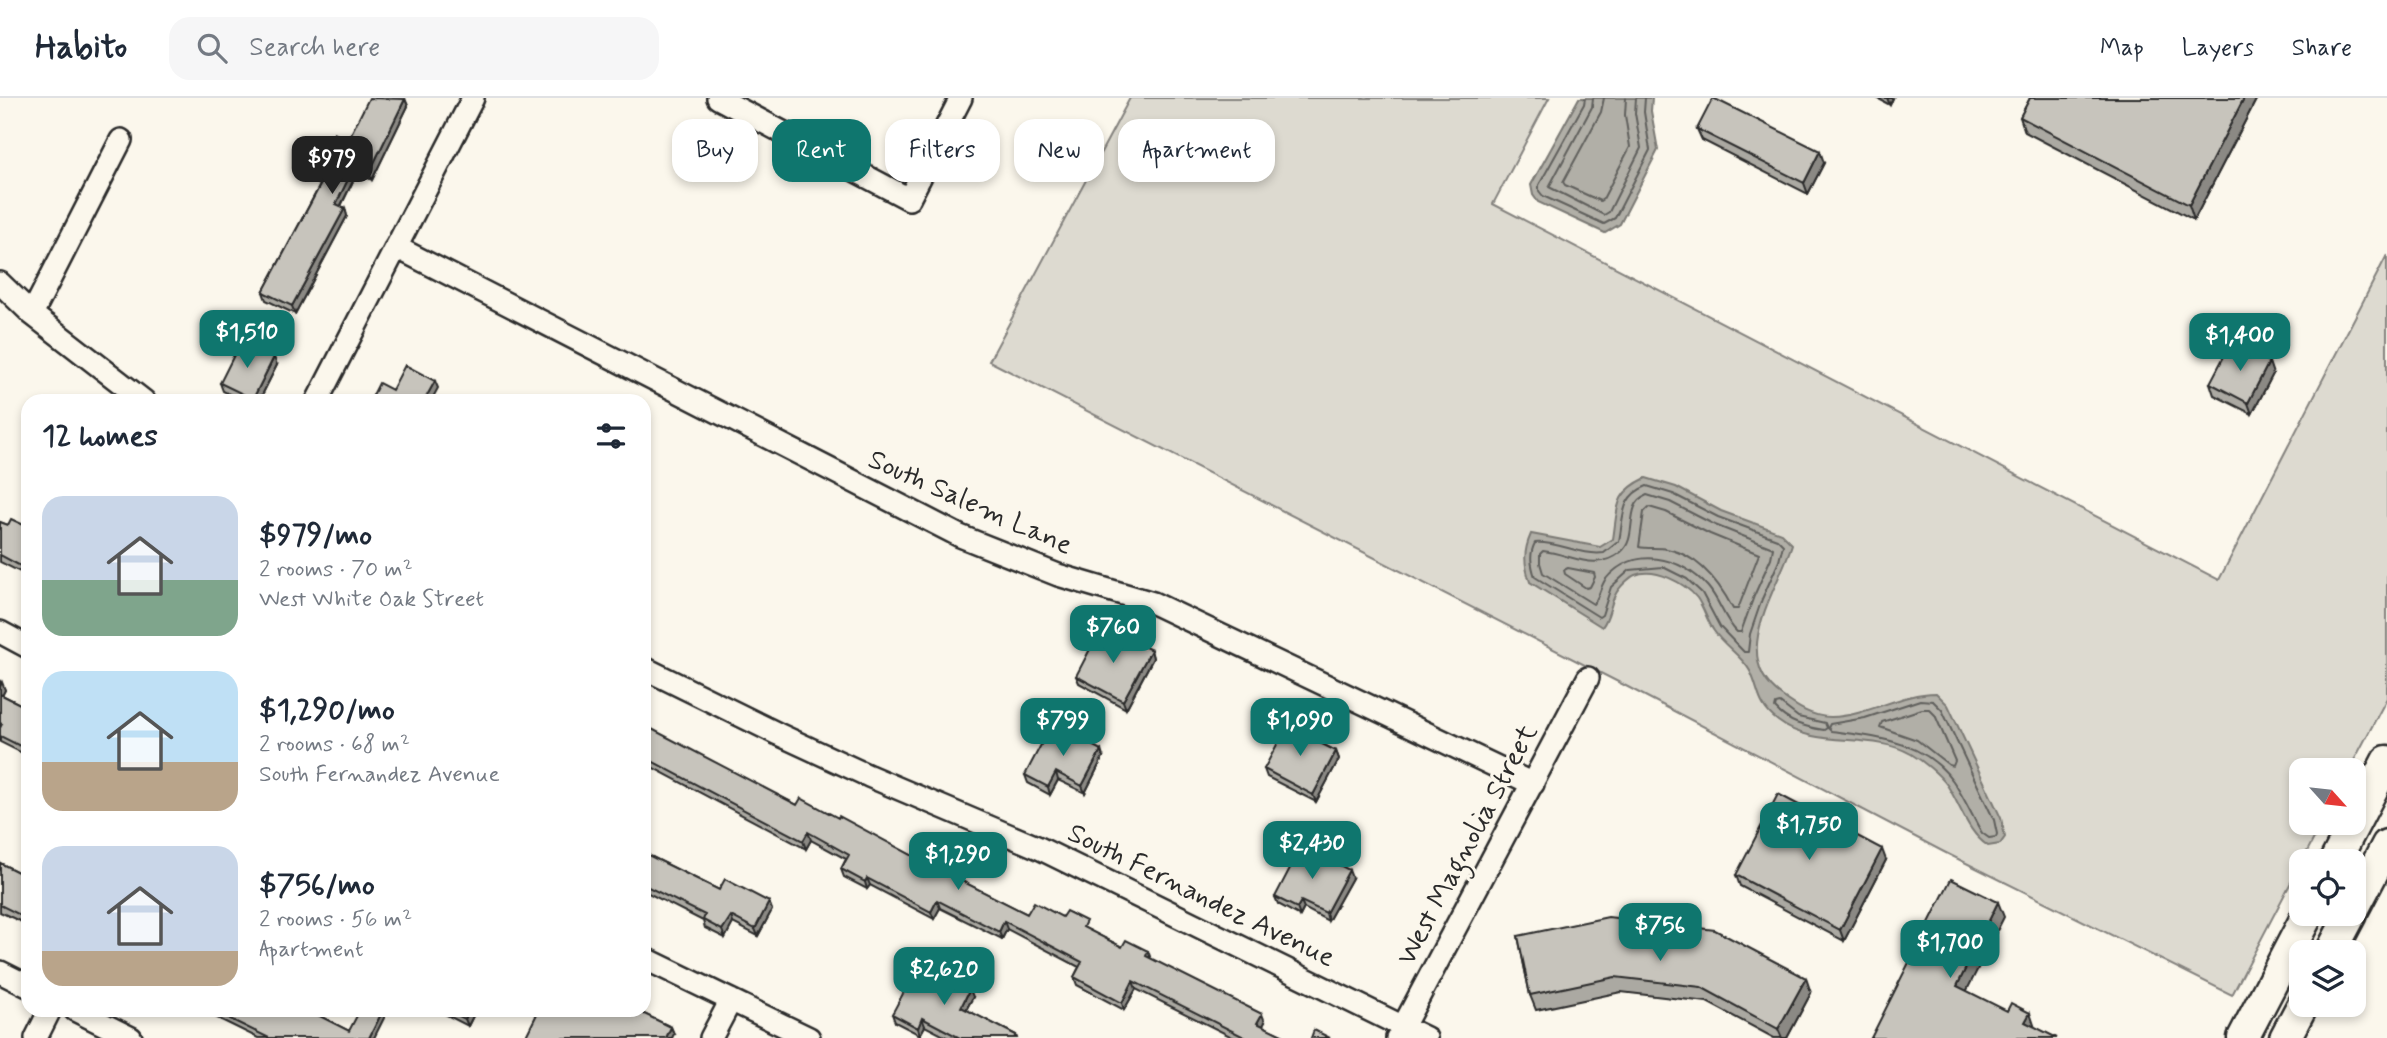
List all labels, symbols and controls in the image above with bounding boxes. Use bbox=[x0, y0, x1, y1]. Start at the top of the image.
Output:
search box bbox=[169, 17, 659, 80]
text: Habito bbox=[35, 26, 127, 70]
icon: search bbox=[193, 29, 231, 67]
text: Search here bbox=[249, 31, 380, 65]
text: Map bbox=[2100, 33, 2144, 64]
text: Layers bbox=[2182, 33, 2254, 64]
text: Share bbox=[2292, 33, 2352, 64]
chip: Buy bbox=[672, 119, 758, 182]
chip: Rent bbox=[772, 119, 871, 182]
chip: Filters bbox=[885, 119, 1000, 182]
chip: New bbox=[1014, 119, 1104, 182]
chip: Apartment bbox=[1118, 119, 1275, 182]
pin: $979 bbox=[291, 136, 373, 196]
text: $979 bbox=[308, 144, 356, 174]
pin: $1,510 bbox=[190, 310, 304, 370]
pin: $1,400 bbox=[2183, 314, 2297, 373]
text: $1,510 bbox=[216, 318, 278, 348]
text: $1,400 bbox=[2205, 321, 2275, 351]
text: 12 homes bbox=[42, 417, 158, 456]
icon: filters bbox=[592, 417, 630, 455]
street label: South Salem Lane bbox=[862, 441, 1078, 565]
text: $979/mo bbox=[259, 516, 372, 555]
icon: home bbox=[98, 524, 182, 608]
text: 2 rooms · 70 m² bbox=[259, 555, 413, 585]
text: West White Oak Street bbox=[259, 585, 484, 615]
pin: $760 bbox=[1072, 606, 1154, 665]
text: $760 bbox=[1086, 613, 1140, 643]
text: $1,290/mo bbox=[259, 691, 395, 730]
pin: $799 bbox=[1022, 698, 1104, 758]
pin: $1,090 bbox=[1243, 698, 1357, 758]
icon: home bbox=[98, 699, 182, 783]
text: $799 bbox=[1036, 706, 1090, 736]
text: $1,090 bbox=[1267, 706, 1333, 736]
street label: West Magnolia Street bbox=[1389, 718, 1550, 973]
text: 2 rooms · 68 m² bbox=[259, 730, 410, 760]
north arrow bbox=[2289, 758, 2366, 835]
map controls bbox=[2289, 758, 2366, 1017]
text: South Fernandez Avenue bbox=[259, 760, 500, 790]
pin: $1,750 bbox=[1752, 802, 1866, 862]
text: $1,750 bbox=[1776, 810, 1842, 840]
street label: South Fernandez Avenue bbox=[1061, 815, 1341, 977]
pin: $2,430 bbox=[1255, 822, 1369, 881]
text: $2,430 bbox=[1279, 829, 1345, 859]
pin: $1,290 bbox=[901, 832, 1015, 892]
text: $1,290 bbox=[925, 840, 991, 870]
button: locate bbox=[2289, 849, 2366, 926]
text: $756/mo bbox=[259, 866, 375, 905]
icon: home bbox=[98, 874, 182, 958]
pin: $756 bbox=[1619, 904, 1701, 963]
text: 2 rooms · 56 m² bbox=[259, 905, 412, 935]
text: $756 bbox=[1635, 911, 1685, 941]
pin: $1,700 bbox=[1893, 920, 2007, 980]
text: $1,700 bbox=[1916, 928, 1984, 958]
text: Apartment bbox=[259, 935, 364, 965]
button: layers bbox=[2289, 940, 2366, 1017]
pin: $2,620 bbox=[887, 948, 1001, 1007]
text: $2,620 bbox=[909, 955, 979, 985]

